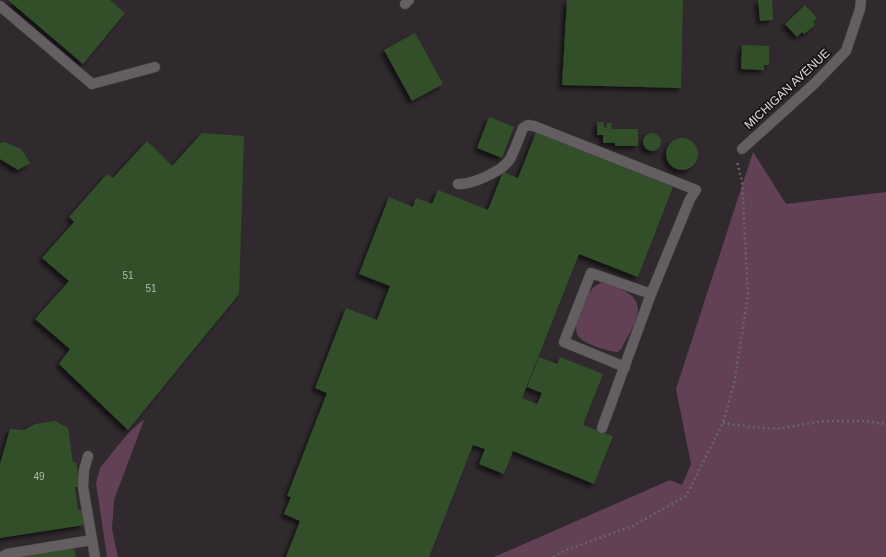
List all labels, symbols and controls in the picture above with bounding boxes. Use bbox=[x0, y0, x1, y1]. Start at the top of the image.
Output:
street label: MICHIGAN AVENUE bbox=[742, 46, 832, 132]
house number: 51 bbox=[122, 270, 134, 281]
house number: 51 bbox=[145, 283, 157, 294]
house number: 49 bbox=[33, 471, 45, 482]

